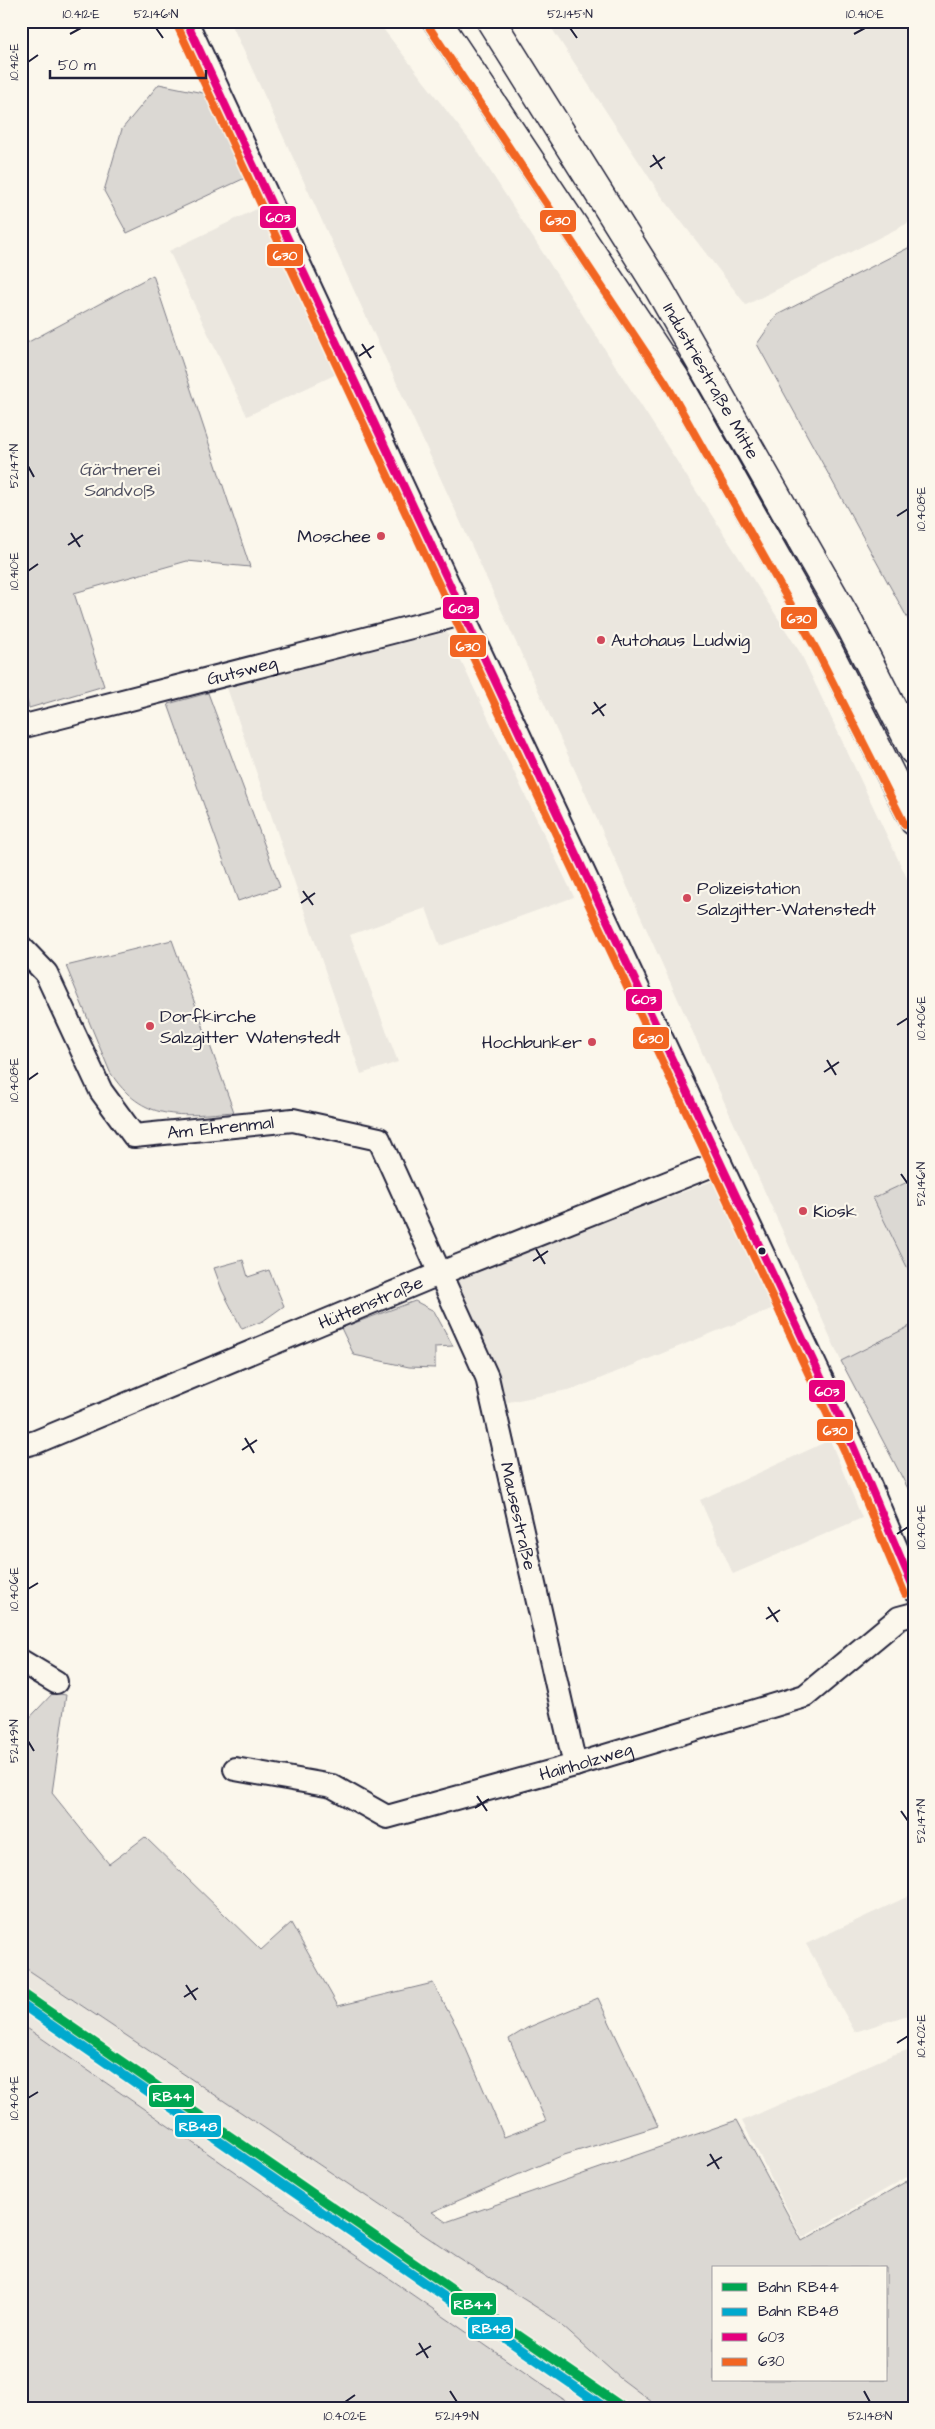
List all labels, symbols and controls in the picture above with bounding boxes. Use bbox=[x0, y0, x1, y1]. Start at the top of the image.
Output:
text: 10.412°E bbox=[62, 6, 100, 23]
text: 52.146°N bbox=[134, 6, 179, 23]
text: 52.145°N bbox=[547, 6, 593, 23]
text: 10.410°E bbox=[846, 6, 884, 23]
text: 10.412°E bbox=[6, 43, 23, 81]
scale bar bbox=[50, 48, 206, 80]
text: 50 m bbox=[58, 55, 96, 76]
line badge: 603 bbox=[259, 205, 297, 229]
text: 603 bbox=[266, 208, 291, 228]
line badge: 630 bbox=[539, 209, 577, 233]
text: 630 bbox=[546, 211, 571, 231]
line badge: 630 bbox=[266, 243, 304, 267]
text: 630 bbox=[273, 246, 298, 266]
street label: Industriestraße Mitte bbox=[657, 298, 766, 464]
text: 52.147°N bbox=[6, 443, 23, 488]
park label: Gärtnerei Sandvoß bbox=[80, 457, 160, 503]
text: 10.408°E bbox=[913, 487, 930, 531]
place label: Moschee bbox=[297, 524, 371, 549]
marker: Moschee bbox=[375, 530, 387, 542]
text: 10.410°E bbox=[6, 552, 23, 590]
line badge: 603 bbox=[442, 596, 480, 620]
text: 603 bbox=[449, 599, 474, 619]
line badge: 630 bbox=[780, 606, 818, 630]
text: 630 bbox=[787, 609, 812, 629]
place label: Autohaus Ludwig bbox=[611, 628, 750, 654]
line badge: 630 bbox=[449, 634, 487, 658]
marker: Autohaus Ludwig bbox=[595, 634, 607, 646]
text: 630 bbox=[456, 637, 481, 657]
street label: Gutsweg bbox=[204, 649, 280, 691]
place label: Polizeistation Salzgitter-Watenstedt bbox=[697, 876, 877, 923]
marker: Polizeistation Salzgitter-Watenstedt bbox=[681, 892, 693, 904]
line badge: 603 bbox=[625, 988, 663, 1012]
text: 603 bbox=[632, 990, 657, 1010]
text: 10.406°E bbox=[913, 996, 930, 1040]
place label: Dorfkirche Salzgitter Watenstedt bbox=[160, 1004, 341, 1051]
marker: Dorfkirche Salzgitter Watenstedt bbox=[144, 1020, 156, 1032]
line badge: 630 bbox=[632, 1026, 670, 1050]
text: 630 bbox=[639, 1029, 664, 1049]
place label: Hochbunker bbox=[482, 1030, 582, 1055]
marker: Hochbunker bbox=[586, 1036, 598, 1048]
text: 10.408°E bbox=[6, 1058, 23, 1102]
street label: Am Ehrenmal bbox=[166, 1109, 275, 1145]
text: 52.146°N bbox=[913, 1161, 930, 1206]
place label: Kiosk bbox=[813, 1199, 857, 1224]
marker: Kiosk bbox=[797, 1205, 809, 1217]
unlabelled marker bbox=[757, 1246, 767, 1256]
street label: Hüttenstraße bbox=[314, 1269, 427, 1335]
line badge: 603 bbox=[808, 1379, 846, 1403]
text: 603 bbox=[815, 1382, 840, 1402]
line badge: 630 bbox=[816, 1418, 854, 1442]
text: 630 bbox=[823, 1421, 848, 1441]
street label: Mausestraße bbox=[494, 1460, 543, 1573]
text: 10.404°E bbox=[913, 1505, 930, 1549]
text: 10.406°E bbox=[6, 1567, 23, 1611]
text: 52.149°N bbox=[6, 1719, 23, 1763]
street label: Hainholzweg bbox=[536, 1736, 636, 1787]
text: 52.147°N bbox=[913, 1798, 930, 1843]
text: 10.402°E bbox=[913, 2014, 930, 2058]
text: 10.404°E bbox=[6, 2076, 23, 2120]
line badge: RB44 bbox=[148, 2084, 195, 2108]
text: RB44 bbox=[153, 2087, 192, 2107]
line badge: RB48 bbox=[174, 2114, 222, 2138]
text: RB48 bbox=[179, 2117, 217, 2137]
legend bbox=[712, 2266, 888, 2382]
text: Bahn RB44 bbox=[758, 2277, 839, 2298]
line badge: RB44 bbox=[450, 2292, 497, 2316]
text: RB44 bbox=[454, 2295, 493, 2315]
text: Bahn RB48 bbox=[758, 2301, 839, 2322]
line badge: RB48 bbox=[467, 2316, 514, 2340]
text: RB48 bbox=[472, 2319, 510, 2339]
text: 603 bbox=[758, 2327, 785, 2348]
text: 630 bbox=[758, 2351, 785, 2372]
text: 10.402°E bbox=[323, 2408, 367, 2425]
text: 52.149°N bbox=[435, 2408, 479, 2425]
text: 52.148°N bbox=[848, 2408, 893, 2425]

